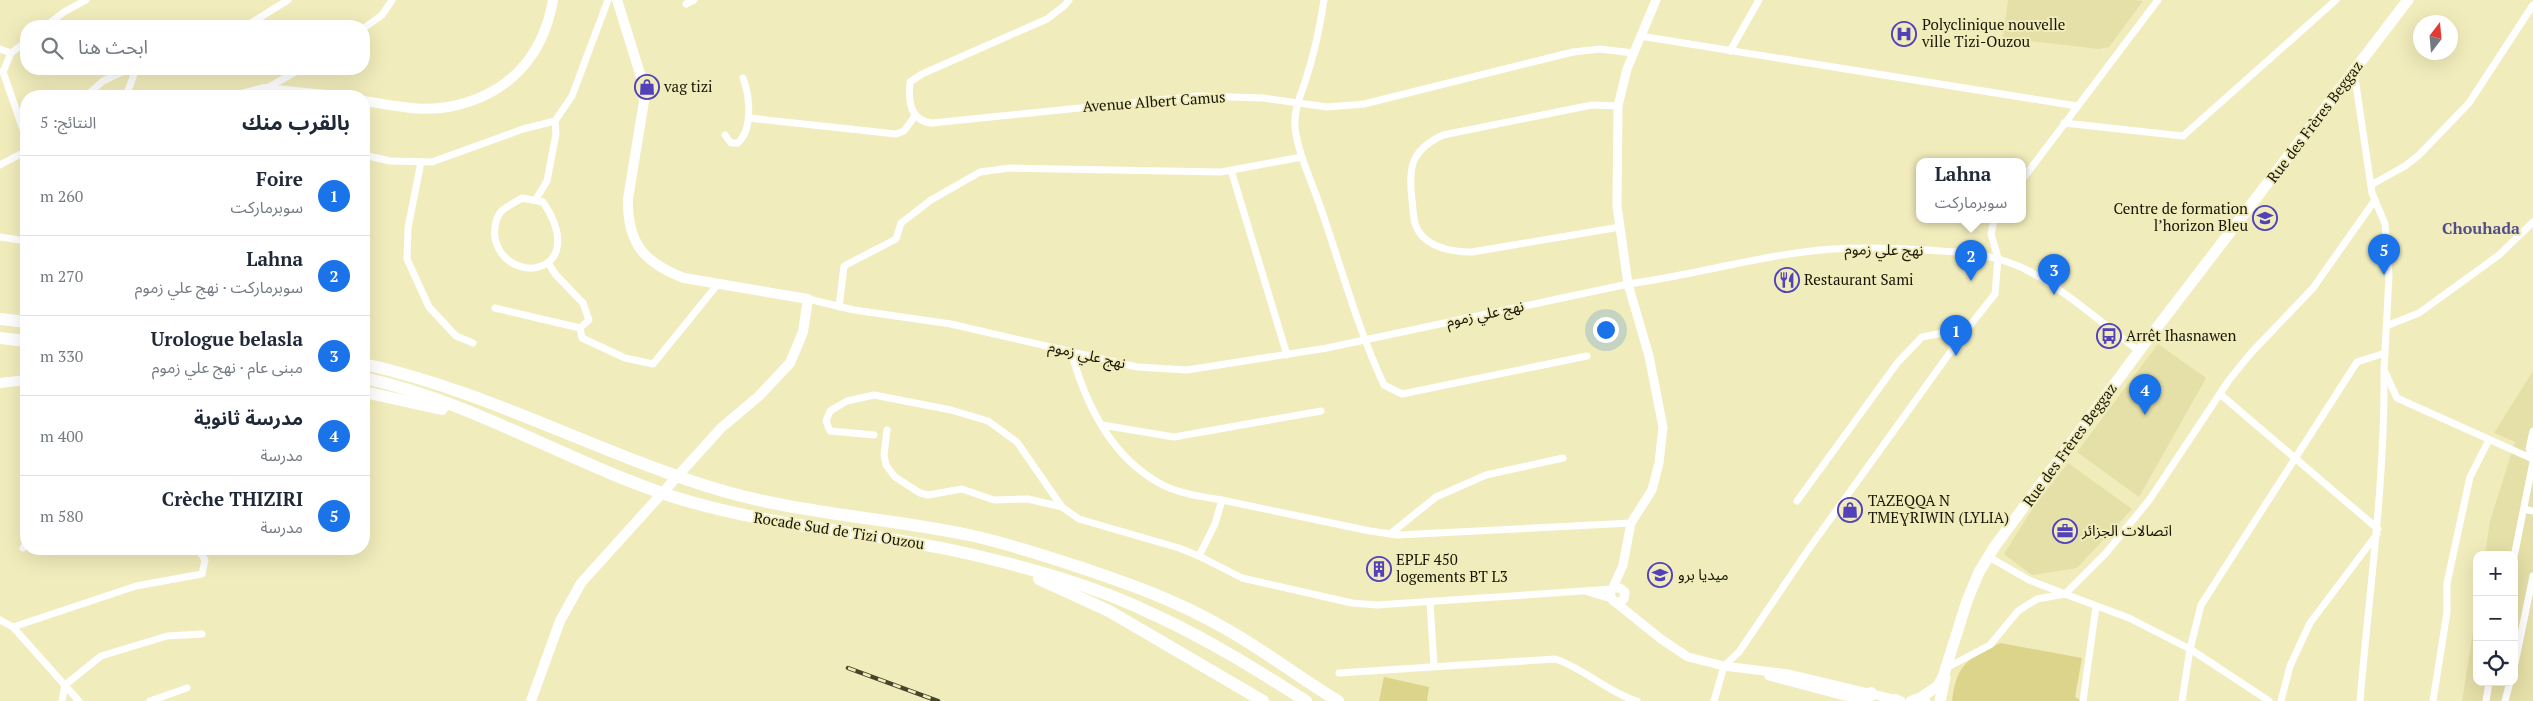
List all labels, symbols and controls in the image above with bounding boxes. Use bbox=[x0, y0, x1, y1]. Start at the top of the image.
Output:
place label: Polyclinique nouvelle ville Tizi-Ouzou bbox=[1921, 14, 2065, 51]
north arrow bbox=[2413, 15, 2458, 60]
search box bbox=[20, 20, 370, 75]
hospital icon: Polyclinique nouvelle ville Tizi-Ouzou bbox=[1891, 21, 1917, 47]
icon: search bbox=[38, 34, 66, 62]
text: ابحث هنا bbox=[78, 34, 148, 59]
street label: Rue des Frères Beggaz bbox=[2262, 56, 2367, 186]
shop icon: vag tizi bbox=[634, 74, 660, 100]
place label: vag tizi bbox=[663, 76, 713, 96]
street label: Avenue Albert Camus bbox=[1082, 86, 1226, 116]
text: بالقرب منك bbox=[242, 108, 350, 136]
text: النتائج: 5 bbox=[40, 111, 96, 133]
popup bbox=[1916, 158, 2026, 223]
text: Lahna bbox=[1935, 161, 1991, 186]
text: Foire bbox=[256, 166, 303, 191]
text: 260 m bbox=[40, 185, 83, 207]
text: 1 bbox=[329, 185, 339, 207]
text: سوبرماركت bbox=[1935, 191, 2007, 213]
text: سوبرماركت bbox=[231, 196, 303, 218]
place label: Centre de formation l’horizon Bleu bbox=[2113, 198, 2248, 235]
school or university icon: Centre de formation l’horizon Bleu bbox=[2252, 205, 2278, 231]
district label: Chouhada bbox=[2442, 217, 2520, 239]
pin: 5 bbox=[2368, 234, 2400, 275]
street label: نهج علي زموم bbox=[1844, 238, 1924, 263]
pin: 2 bbox=[1955, 240, 1987, 281]
text: Lahna bbox=[246, 246, 303, 271]
pin: 3 bbox=[2038, 254, 2070, 295]
text: 270 m bbox=[40, 265, 83, 287]
text: 2 bbox=[329, 265, 339, 287]
restaurant icon: Restaurant Sami bbox=[1774, 267, 1800, 293]
place label: Restaurant Sami bbox=[1804, 269, 1914, 289]
text: سوبرماركت · نهج علي زموم bbox=[135, 276, 303, 298]
street label: نهج علي زموم bbox=[1444, 295, 1526, 334]
pin: 1 bbox=[1940, 315, 1972, 356]
your location bbox=[1593, 317, 1619, 343]
bus stop icon: Arrêt Ihasnawen bbox=[2096, 323, 2122, 349]
place label: Arrêt Ihasnawen bbox=[2126, 325, 2236, 345]
text: Urologue belasla bbox=[151, 326, 303, 351]
street label: نهج علي زموم bbox=[1046, 335, 1128, 376]
text: 330 m bbox=[40, 345, 83, 367]
text: 3 bbox=[329, 345, 339, 367]
text: مبنى عام · نهج علي زموم bbox=[152, 356, 303, 378]
pin: 4 bbox=[2129, 374, 2161, 415]
street label: Rue des Frères Beggaz bbox=[2018, 379, 2121, 510]
text: مدرسة ثانوية bbox=[194, 405, 303, 430]
text: 400 m bbox=[40, 425, 83, 447]
text: 4 bbox=[329, 425, 339, 447]
text: مدرسة bbox=[260, 444, 303, 466]
text: Crèche THIZIRI bbox=[162, 486, 303, 511]
place label: TAZEQQA N TMEƔRIWIN (LYLIA) bbox=[1868, 490, 2009, 527]
shop icon: TAZEQQA N TMEƔRIWIN (LYLIA) bbox=[1837, 497, 1863, 523]
text: 580 m bbox=[40, 505, 83, 527]
text: 5 bbox=[329, 505, 339, 527]
street label: Rocade Sud de Tizi Ouzou bbox=[752, 507, 926, 553]
text: مدرسة bbox=[260, 516, 303, 538]
office icon: اتصالات الجزائر bbox=[2052, 518, 2078, 544]
place label: اتصالات الجزائر bbox=[2081, 520, 2172, 540]
place label: EPLF 450 logements BT L3 bbox=[1396, 549, 1508, 586]
map controls bbox=[2473, 551, 2518, 686]
button: + bbox=[2473, 551, 2518, 596]
building icon: EPLF 450 logements BT L3 bbox=[1366, 556, 1392, 582]
school or university icon: ميديا برو bbox=[1647, 562, 1673, 588]
place label: ميديا برو bbox=[1678, 564, 1729, 584]
button: − bbox=[2473, 596, 2518, 641]
button: locate bbox=[2473, 641, 2518, 686]

